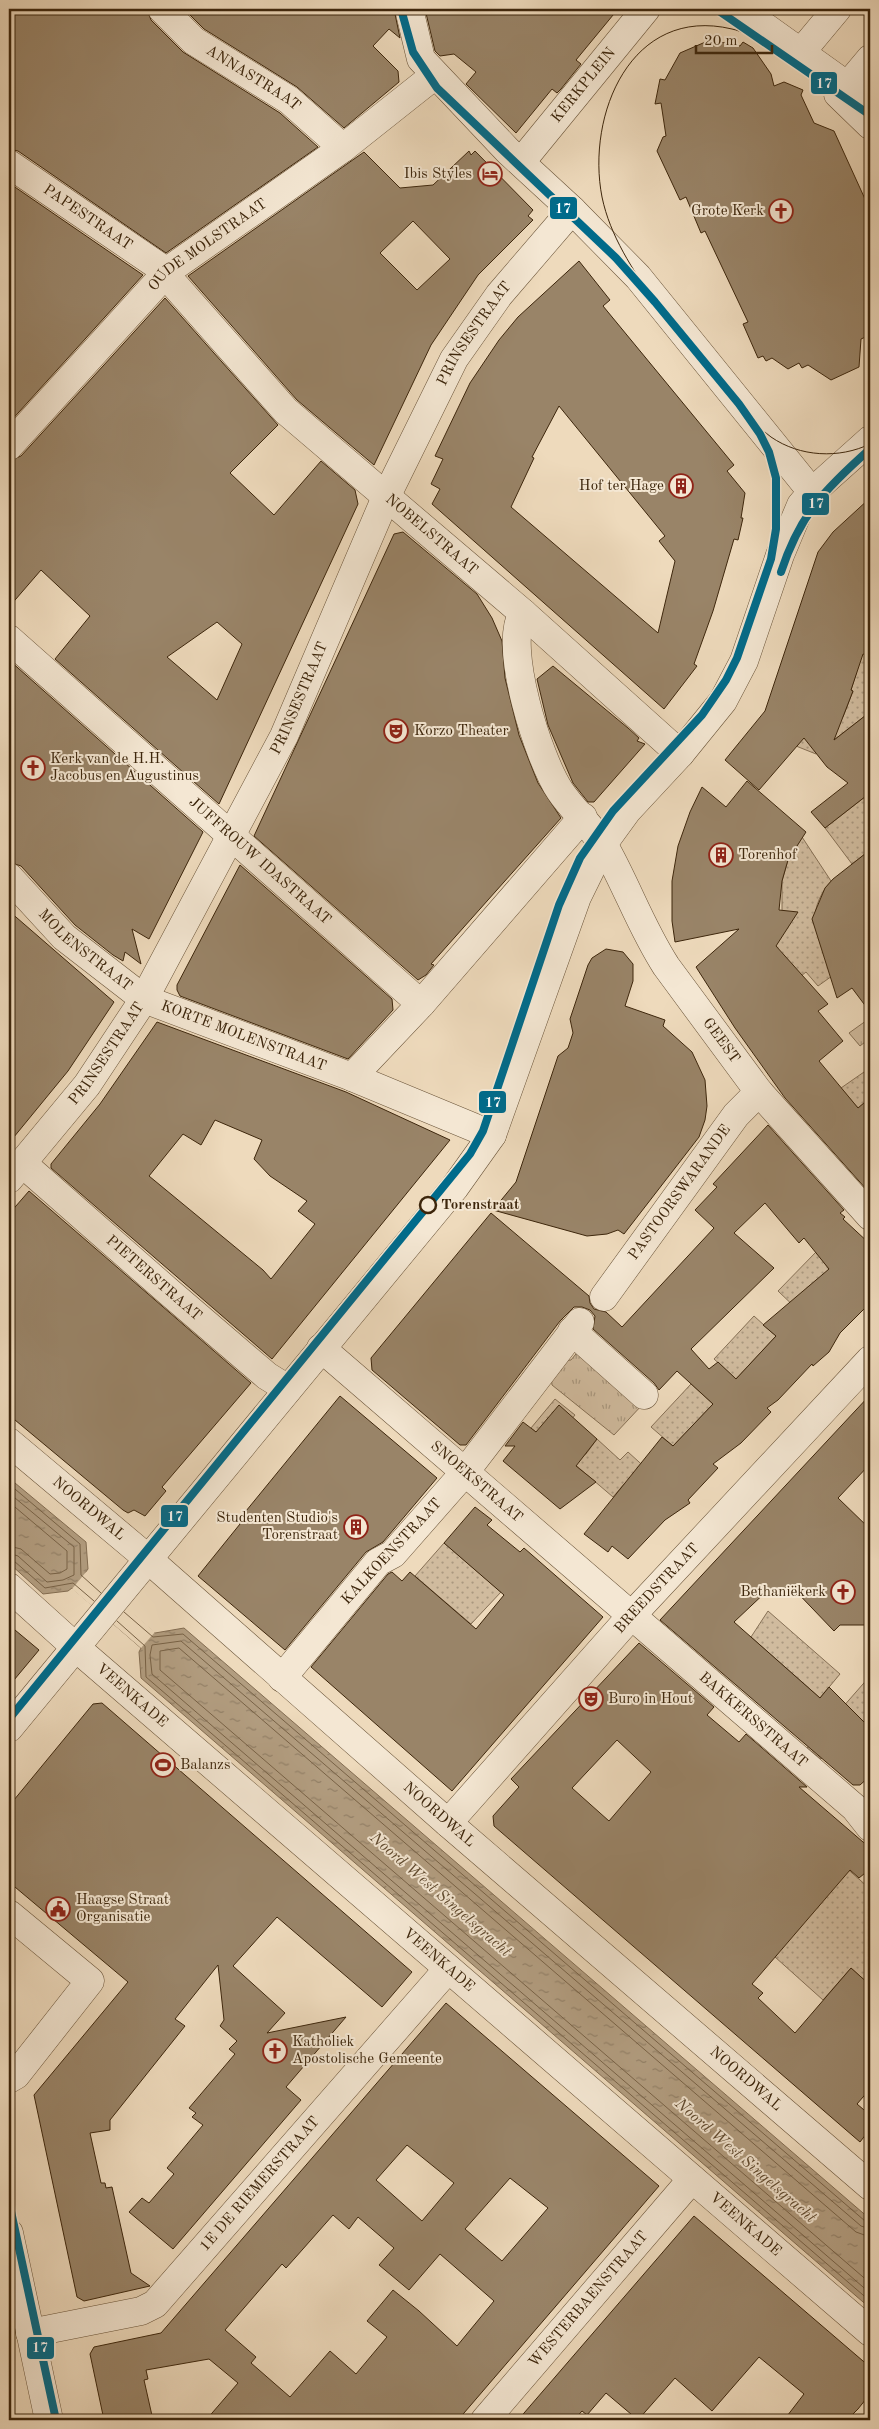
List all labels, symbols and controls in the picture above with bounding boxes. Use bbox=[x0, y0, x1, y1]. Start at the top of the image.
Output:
scale bar bbox=[696, 22, 773, 54]
text: 20 m bbox=[704, 34, 738, 49]
street label: ANNASTRAAT bbox=[203, 43, 303, 114]
street label: KERKPLEIN bbox=[549, 45, 619, 126]
line badge: 17 bbox=[810, 71, 838, 95]
text: 17 bbox=[816, 77, 832, 91]
hotel icon: Ibis Styles bbox=[477, 161, 503, 187]
place label: Ibis Styles bbox=[404, 167, 472, 182]
street label: PAPESTRAAT bbox=[40, 182, 135, 253]
street label: OUDE MOLSTRAAT bbox=[146, 196, 270, 294]
line badge: 17 bbox=[549, 196, 578, 220]
church icon: Grote Kerk bbox=[768, 198, 794, 224]
text: 17 bbox=[555, 202, 571, 216]
place label: Grote Kerk bbox=[691, 204, 764, 219]
street label: PRINSESTRAAT bbox=[435, 279, 514, 388]
building icon: Hof ter Hage bbox=[668, 473, 694, 499]
place label: Hof ter Hage bbox=[579, 479, 664, 494]
street label: NOBELSTRAAT bbox=[382, 492, 480, 578]
line badge: 17 bbox=[801, 492, 830, 516]
text: 17 bbox=[808, 497, 824, 511]
street label: PRINSESTRAAT bbox=[268, 640, 331, 757]
theatre icon: Korzo Theater bbox=[383, 718, 409, 744]
place label: Korzo Theater bbox=[414, 724, 509, 739]
place label: Kerk van de H.H. Jacobus en Augustinus bbox=[50, 752, 199, 784]
church icon: Kerk van de H.H. Jacobus en Augustinus bbox=[20, 755, 46, 781]
street label: JUFFROUW IDASTRAAT bbox=[186, 794, 334, 928]
building icon: Torenhof bbox=[708, 842, 734, 868]
place label: Torenhof bbox=[738, 848, 798, 863]
street label: MOLENSTRAAT bbox=[35, 907, 135, 994]
street label: KORTE MOLENSTRAAT bbox=[159, 999, 328, 1074]
street label: PRINSESTRAAT bbox=[66, 1000, 147, 1108]
street label: GEEST bbox=[700, 1016, 742, 1066]
line badge: 17 bbox=[478, 1090, 507, 1114]
text: 17 bbox=[485, 1096, 501, 1110]
street label: PASTOORSWARANDE bbox=[626, 1122, 734, 1263]
marker: Torenstraat bbox=[419, 1196, 437, 1214]
place label: Torenstraat bbox=[441, 1198, 520, 1213]
street label: PIETERSTRAAT bbox=[103, 1233, 204, 1324]
street label: SNOEKSTRAAT bbox=[427, 1438, 525, 1525]
street label: NOORDWAL bbox=[49, 1474, 128, 1543]
street label: KALKOENSTRAAT bbox=[339, 1496, 445, 1608]
line badge: 17 bbox=[160, 1504, 189, 1528]
text: 17 bbox=[167, 1510, 183, 1524]
place label: Studenten Studio's Torenstraat bbox=[216, 1511, 338, 1543]
building icon: Studenten Studio's Torenstraat bbox=[343, 1514, 369, 1540]
street label: BREEDSTRAAT bbox=[612, 1541, 702, 1636]
church icon: Bethaniëkerk bbox=[830, 1579, 856, 1605]
place label: Bethaniëkerk bbox=[740, 1585, 826, 1600]
street label: VEENKADE bbox=[93, 1661, 170, 1730]
street label: BAKKERSSTRAAT bbox=[696, 1669, 810, 1771]
theatre icon: Buro in Hout bbox=[578, 1686, 604, 1712]
place label: Buro in Hout bbox=[608, 1692, 693, 1707]
sports icon: Balanzs bbox=[150, 1752, 176, 1778]
place label: Balanzs bbox=[180, 1758, 230, 1773]
street label: NOORDWAL bbox=[400, 1780, 478, 1850]
water label: Noord West Singelsgracht bbox=[366, 1829, 514, 1961]
place label: Haagse Straat Organisatie bbox=[76, 1893, 169, 1925]
public building icon: Haagse Straat Organisatie bbox=[45, 1896, 71, 1922]
street label: VEENKADE bbox=[400, 1925, 477, 1995]
place label: Katholiek Apostolische Gemeente bbox=[292, 2035, 442, 2067]
church icon: Katholiek Apostolische Gemeente bbox=[262, 2038, 288, 2064]
street label: NOORDWAL bbox=[707, 2044, 785, 2114]
water label: Noord West Singelsgracht bbox=[671, 2095, 819, 2227]
street label: 1E DE RIEMERSTRAAT bbox=[197, 2114, 323, 2254]
street label: VEENKADE bbox=[707, 2190, 784, 2259]
street label: WESTERBAENSTRAAT bbox=[526, 2229, 651, 2370]
line badge: 17 bbox=[26, 2336, 55, 2360]
text: 17 bbox=[32, 2341, 48, 2355]

